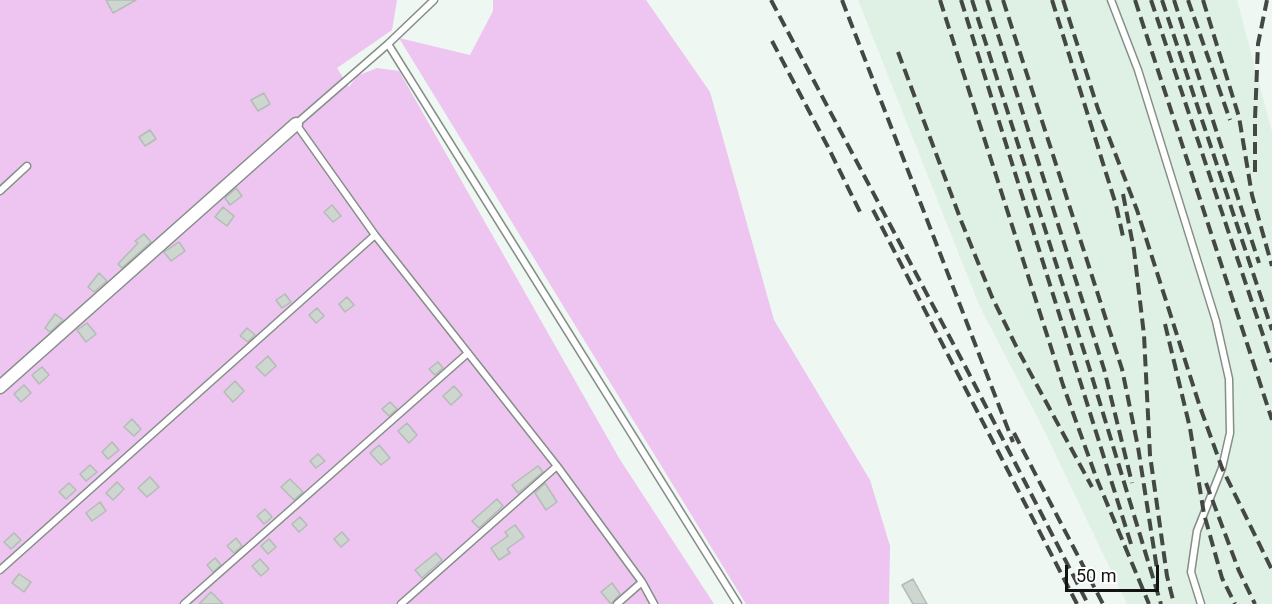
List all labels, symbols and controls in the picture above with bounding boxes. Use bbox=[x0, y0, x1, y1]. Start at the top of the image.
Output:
scale bar bbox=[1068, 553, 1162, 591]
text: 50 m bbox=[1076, 565, 1116, 586]

